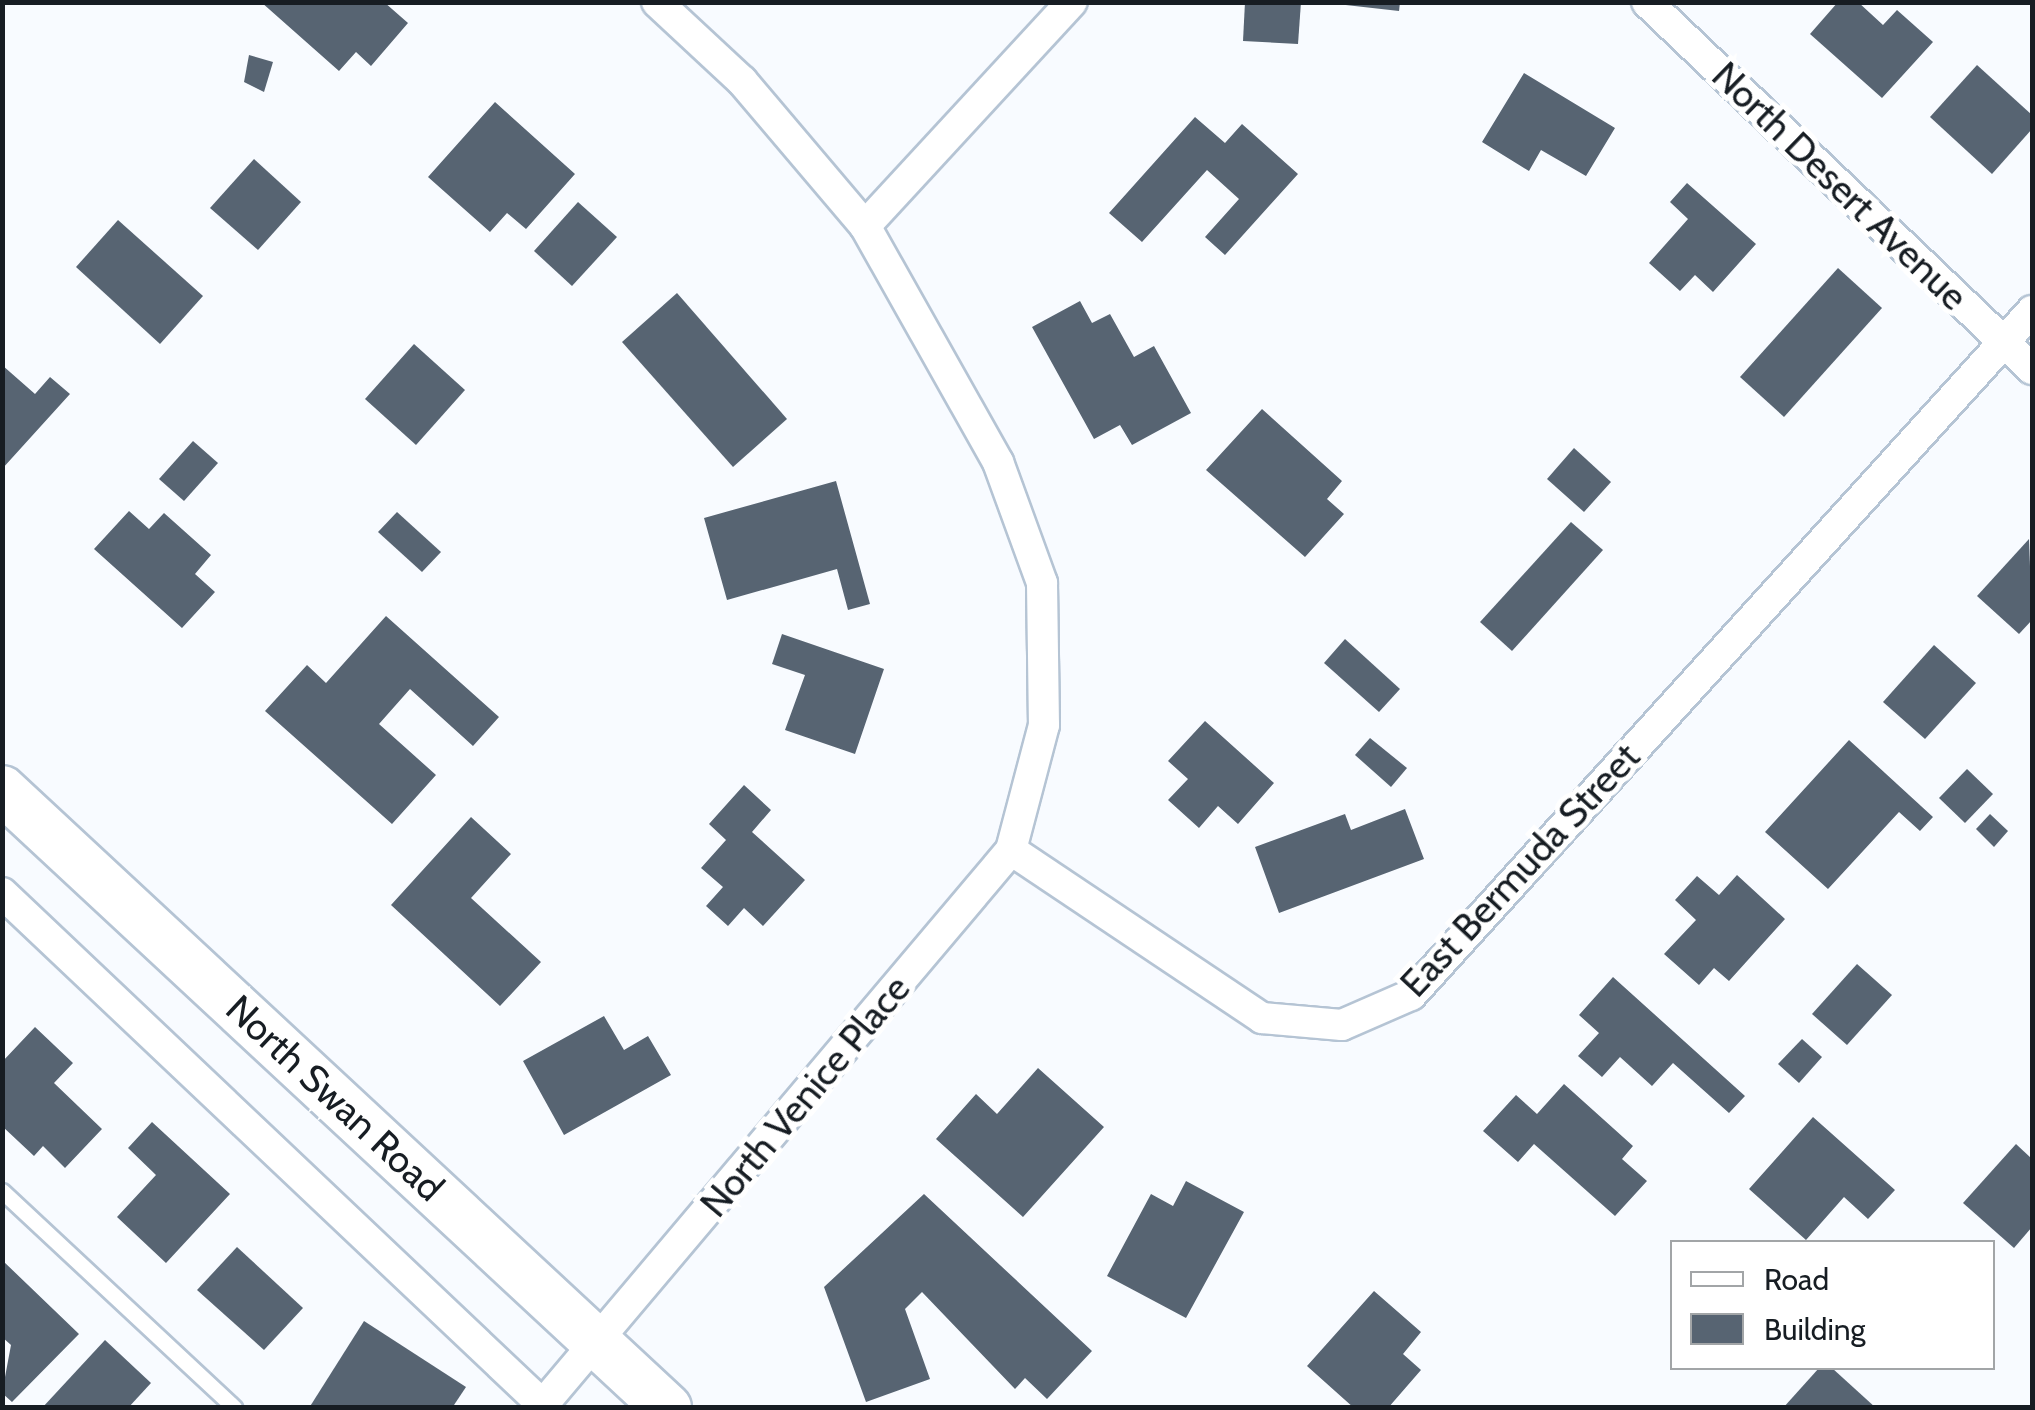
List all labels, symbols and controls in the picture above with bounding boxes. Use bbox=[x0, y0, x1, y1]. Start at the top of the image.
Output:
street label: North Desert Avenue bbox=[1703, 53, 1977, 319]
street label: East Bermuda Street bbox=[1391, 734, 1649, 1006]
street label: North Venice Place bbox=[691, 966, 919, 1226]
street label: North Swan Road bbox=[217, 986, 453, 1210]
legend bbox=[1670, 1240, 1995, 1370]
text: Road bbox=[1764, 1261, 1829, 1298]
text: Building bbox=[1764, 1311, 1866, 1348]

